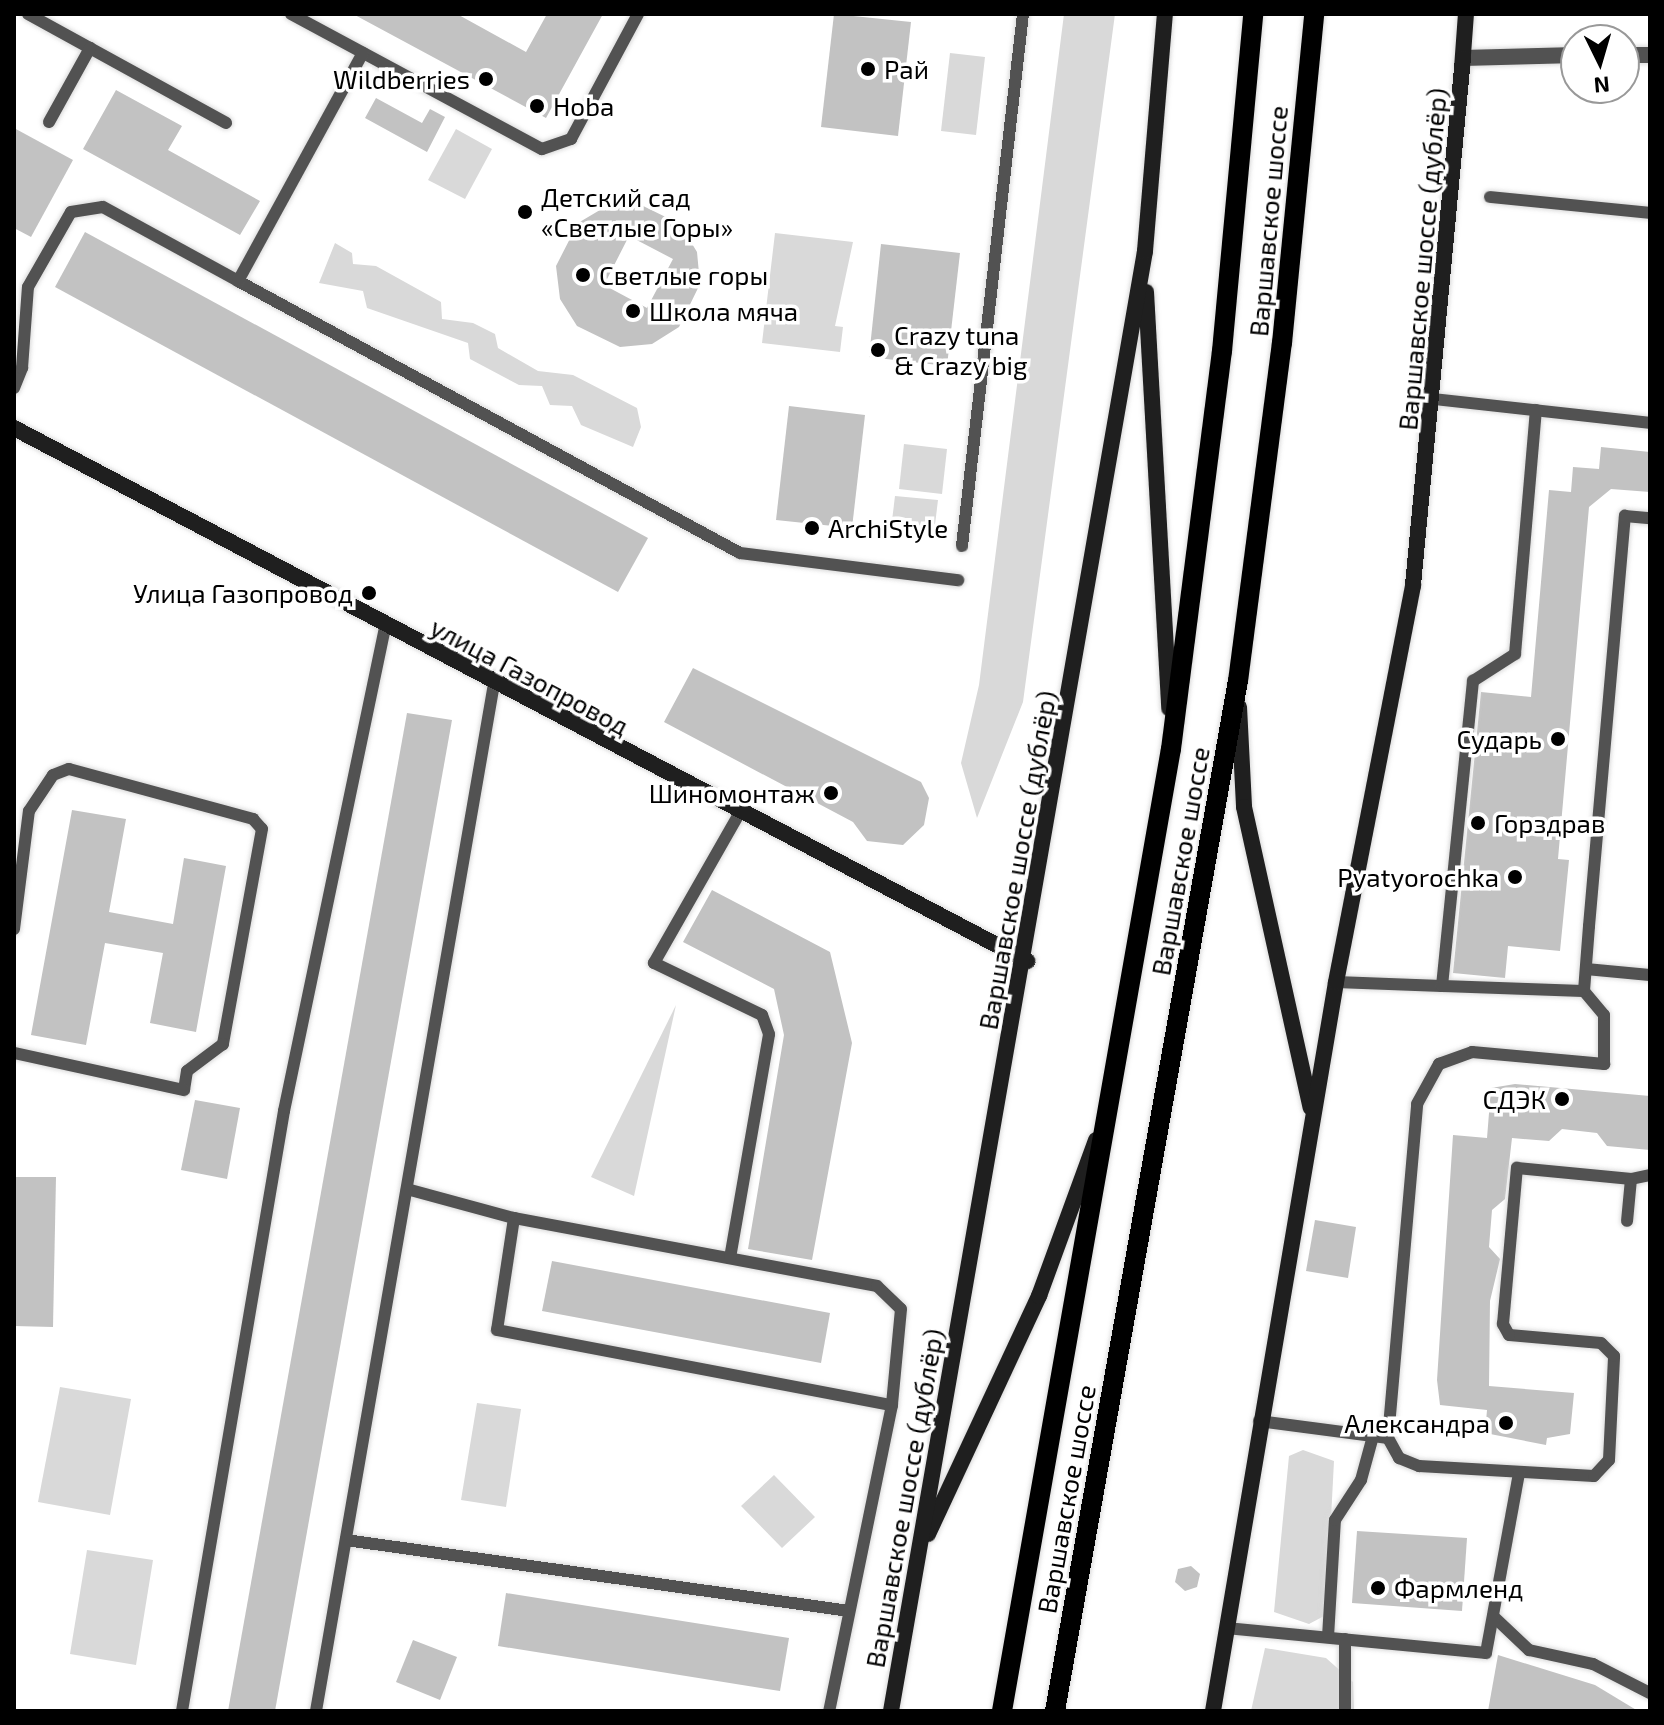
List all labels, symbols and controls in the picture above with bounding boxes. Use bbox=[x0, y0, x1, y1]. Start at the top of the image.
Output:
north arrow bbox=[1560, 24, 1640, 104]
place label: Рай bbox=[884, 53, 929, 85]
marker: Рай bbox=[859, 60, 877, 78]
place label: Wildberries bbox=[333, 63, 470, 95]
marker: Wildberries bbox=[477, 70, 495, 88]
text: N bbox=[1593, 72, 1611, 100]
street label: Варшавское шоссе (дублёр) bbox=[1391, 86, 1453, 432]
place label: Hoba bbox=[553, 90, 614, 122]
marker: Hoba bbox=[528, 97, 546, 115]
street label: Варшавское шоссе bbox=[1242, 104, 1294, 338]
place label: Детский сад «Светлые Горы» bbox=[541, 181, 733, 242]
marker: Детский сад «Светлые Горы» bbox=[516, 203, 534, 221]
place label: Светлые горы bbox=[599, 259, 768, 291]
marker: Светлые горы bbox=[574, 266, 592, 284]
place label: Школа мяча bbox=[649, 295, 798, 327]
marker: Школа мяча bbox=[624, 302, 642, 320]
place label: Crazy tuna & Crazy big bbox=[894, 319, 1028, 380]
marker: Crazy tuna & Crazy big bbox=[869, 341, 887, 359]
place label: ArchiStyle bbox=[828, 512, 948, 544]
marker: ArchiStyle bbox=[803, 519, 821, 537]
place label: Улица Газопровод bbox=[133, 577, 353, 609]
marker: Улица Газопровод bbox=[360, 584, 378, 602]
street label: улица Газопровод bbox=[426, 611, 634, 741]
street label: Варшавское шоссе (дублёр) bbox=[972, 688, 1062, 1032]
place label: Сударь bbox=[1456, 723, 1542, 755]
marker: Сударь bbox=[1549, 730, 1567, 748]
street label: Варшавское шоссе bbox=[1145, 744, 1215, 978]
place label: Шиномонтаж bbox=[649, 777, 815, 809]
marker: Шиномонтаж bbox=[822, 784, 840, 802]
place label: Горздрав bbox=[1494, 807, 1605, 839]
marker: Горздрав bbox=[1469, 814, 1487, 832]
place label: Pyatyorochka bbox=[1337, 861, 1499, 893]
marker: Pyatyorochka bbox=[1506, 868, 1524, 886]
place label: СДЭК bbox=[1483, 1083, 1546, 1115]
marker: СДЭК bbox=[1553, 1090, 1571, 1108]
street label: Варшавское шоссе (дублёр) bbox=[859, 1326, 949, 1670]
street label: Варшавское шоссе bbox=[1031, 1382, 1101, 1616]
place label: Александра bbox=[1344, 1407, 1490, 1439]
marker: Александра bbox=[1497, 1414, 1515, 1432]
place label: Фармленд bbox=[1394, 1572, 1523, 1604]
marker: Фармленд bbox=[1369, 1579, 1387, 1597]

